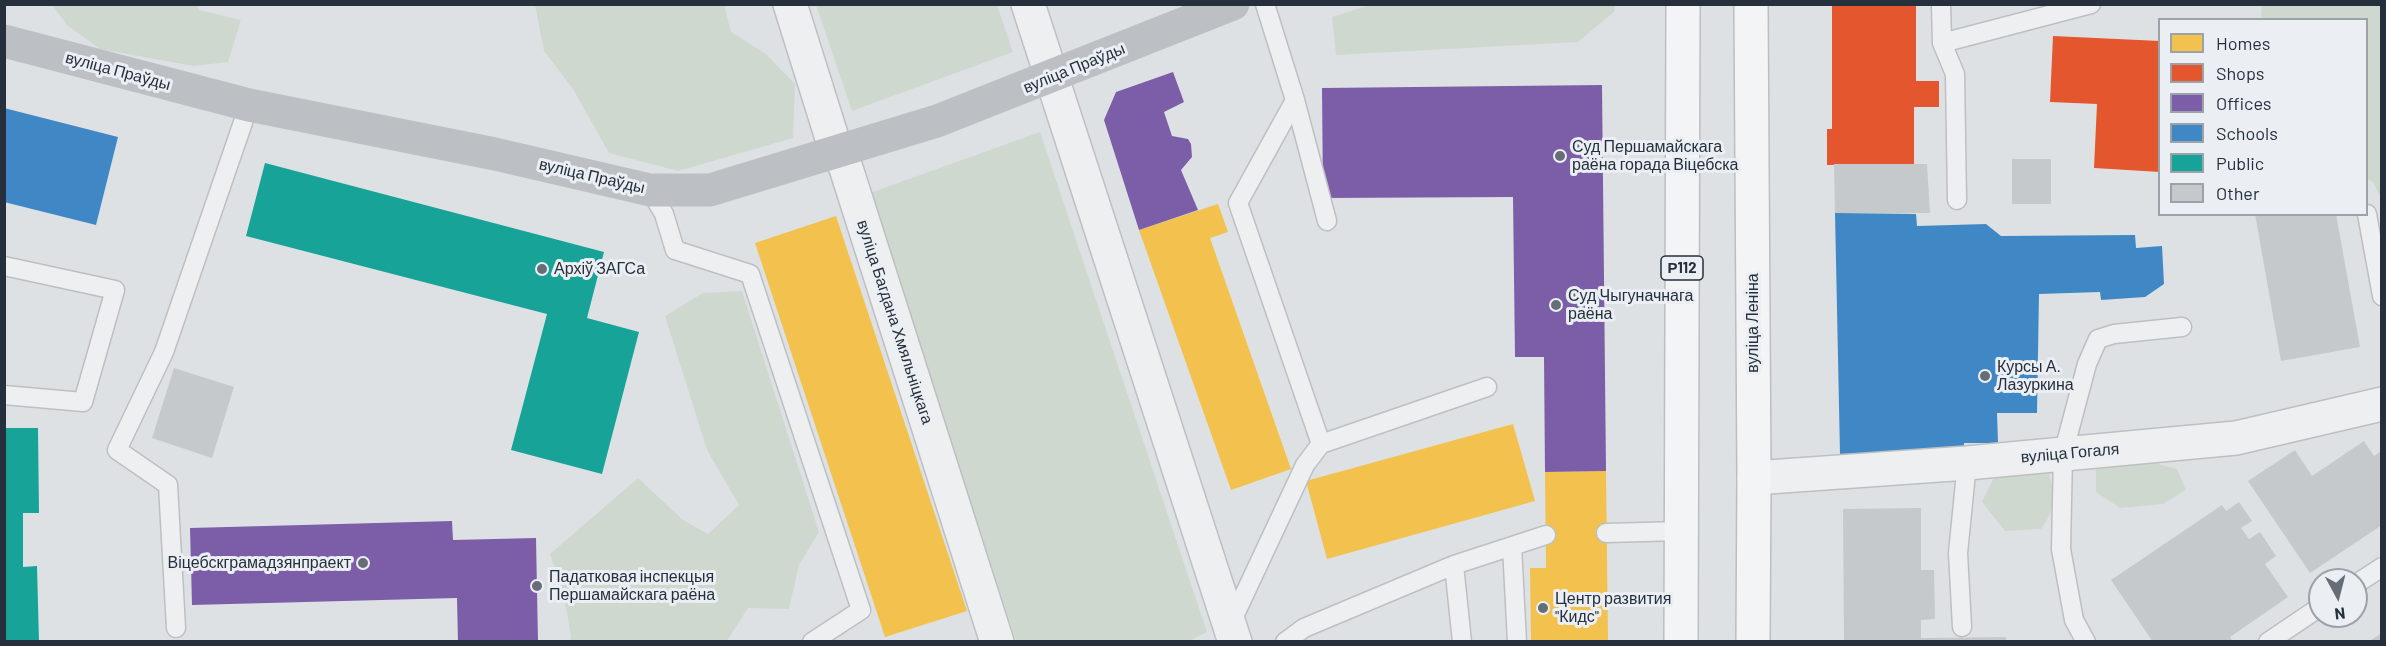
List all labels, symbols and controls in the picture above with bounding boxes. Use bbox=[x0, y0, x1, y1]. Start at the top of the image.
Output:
legend bbox=[2158, 18, 2368, 216]
text: Homes bbox=[2216, 32, 2270, 54]
street label: вуліца Праўды bbox=[1020, 39, 1128, 97]
street label: вуліца Праўды bbox=[63, 48, 173, 94]
text: Shops bbox=[2216, 62, 2265, 84]
text: Offices bbox=[2216, 92, 2272, 114]
text: Schools bbox=[2216, 122, 2278, 144]
place label: Суд Першамайскага раёна горада Віцебска bbox=[1572, 137, 1738, 175]
marker: Суд Першамайскага раёна горада Віцебска bbox=[1553, 149, 1567, 163]
text: Public bbox=[2216, 152, 2264, 174]
street label: вуліца Праўды bbox=[537, 154, 647, 198]
text: Other bbox=[2216, 182, 2259, 204]
street label: вуліца Багдана Хмяльніцкага bbox=[853, 217, 937, 427]
road number: Р112 bbox=[1661, 256, 1703, 280]
place label: Архіў ЗАГСа bbox=[554, 259, 645, 279]
marker: Архіў ЗАГСа bbox=[535, 262, 549, 276]
street label: вуліца Леніна bbox=[1743, 273, 1763, 373]
place label: Суд Чыгуначнага раёна bbox=[1568, 286, 1693, 324]
marker: Суд Чыгуначнага раёна bbox=[1549, 298, 1563, 312]
place label: Курсы А. Лазуркина bbox=[1997, 357, 2074, 395]
marker: Курсы А. Лазуркина bbox=[1978, 369, 1992, 383]
street label: вуліца Гогаля bbox=[2020, 439, 2120, 467]
place label: Віцебскграмадзянпраект bbox=[168, 553, 351, 573]
marker: Віцебскграмадзянпраект bbox=[356, 556, 370, 570]
place label: Падатковая інспекцыя Першамайскага раёна bbox=[549, 567, 715, 605]
north arrow bbox=[2308, 568, 2368, 628]
marker: Падатковая інспекцыя Першамайскага раёна bbox=[530, 579, 544, 593]
place label: Центр развития "Кидс" bbox=[1555, 589, 1671, 627]
marker: Центр развития "Кидс" bbox=[1536, 601, 1550, 615]
text: N bbox=[2334, 604, 2346, 624]

